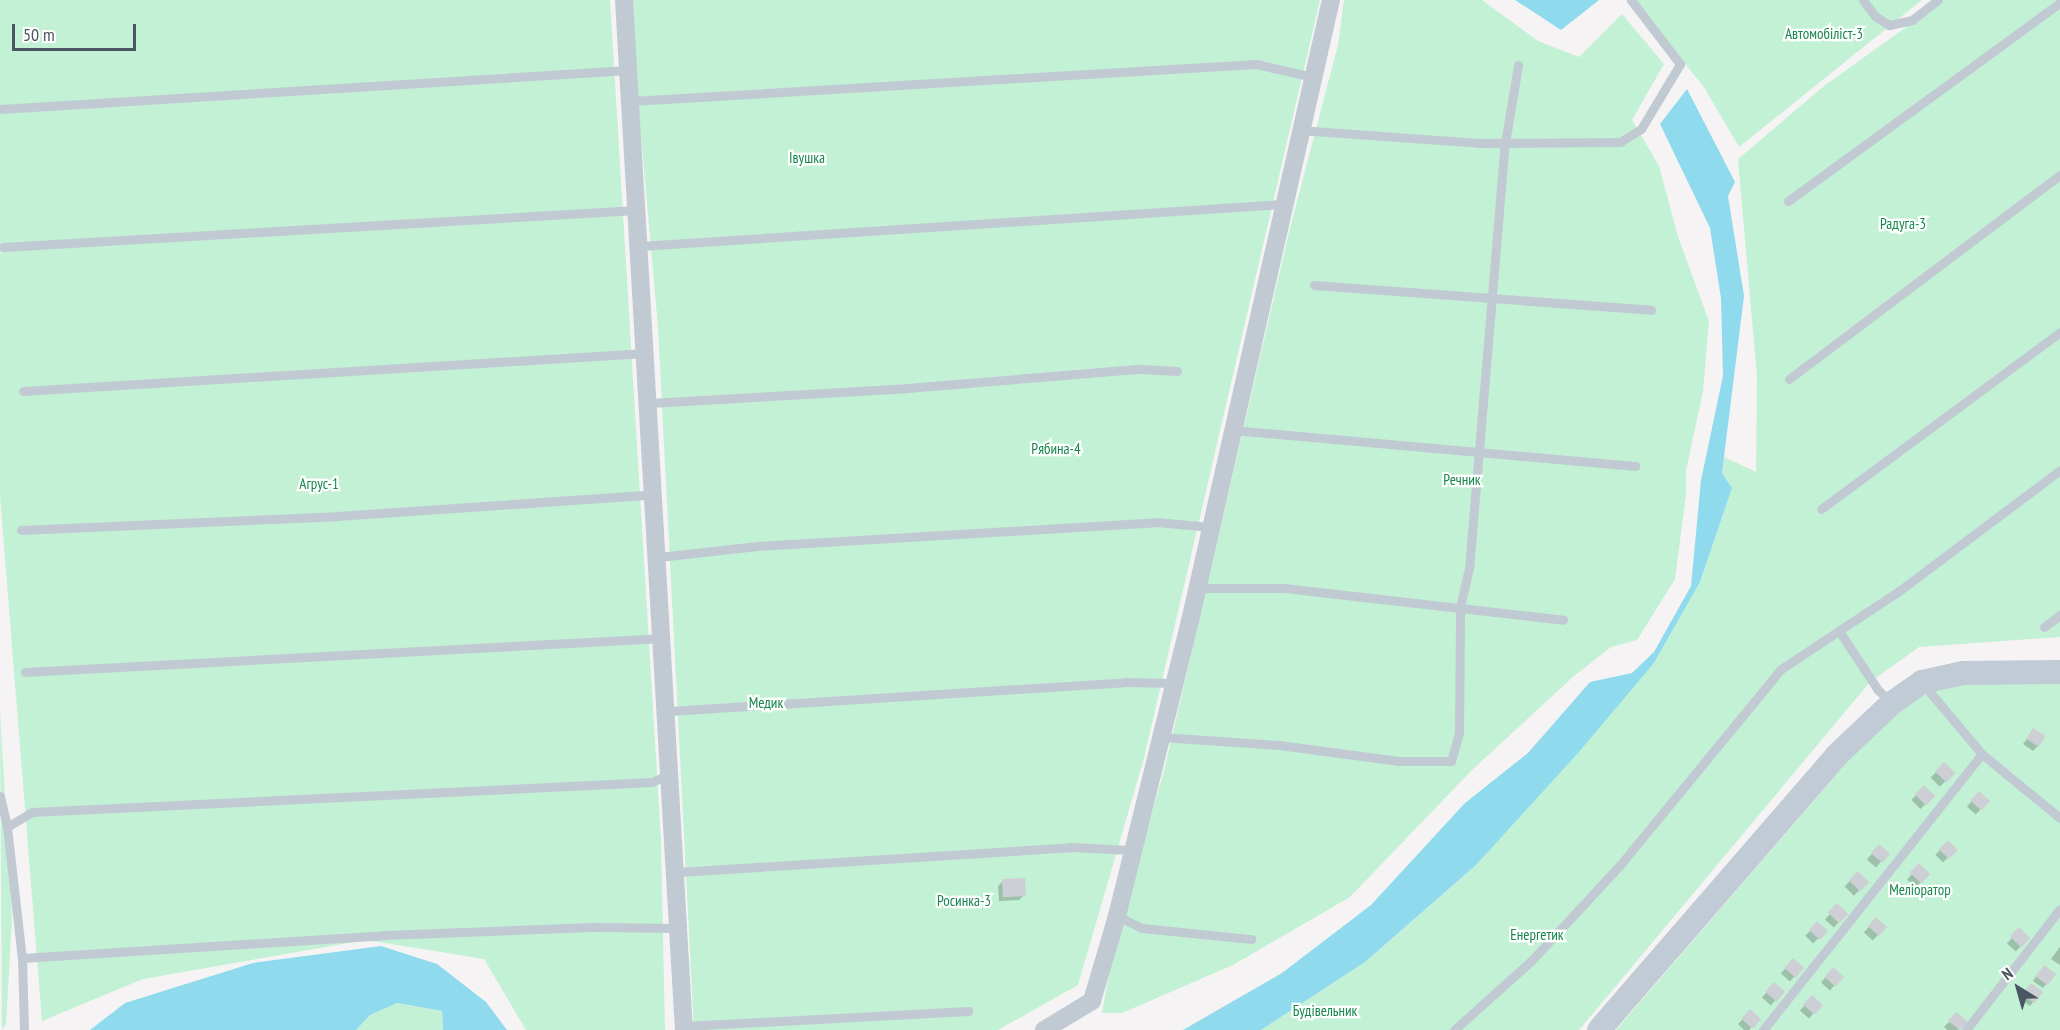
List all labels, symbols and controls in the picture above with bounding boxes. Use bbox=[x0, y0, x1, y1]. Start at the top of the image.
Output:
scale bar bbox=[15, 12, 140, 50]
text: 50 m bbox=[23, 23, 55, 46]
park label: Автомобіліст-3 bbox=[1785, 25, 1863, 43]
park label: Івушка bbox=[789, 149, 825, 167]
park label: Радуга-3 bbox=[1880, 215, 1926, 233]
park label: Рябина-4 bbox=[1031, 440, 1081, 458]
park label: Речник bbox=[1443, 471, 1481, 489]
park label: Агрус-1 bbox=[299, 475, 339, 493]
park label: Медик bbox=[749, 694, 783, 712]
park label: Меліоратор bbox=[1889, 881, 1951, 899]
park label: Росинка-3 bbox=[937, 892, 991, 910]
park label: Енергетик bbox=[1510, 926, 1564, 944]
north arrow bbox=[1988, 958, 2048, 1018]
text: N bbox=[1998, 963, 2017, 984]
park label: Будівельник bbox=[1293, 1002, 1357, 1020]

